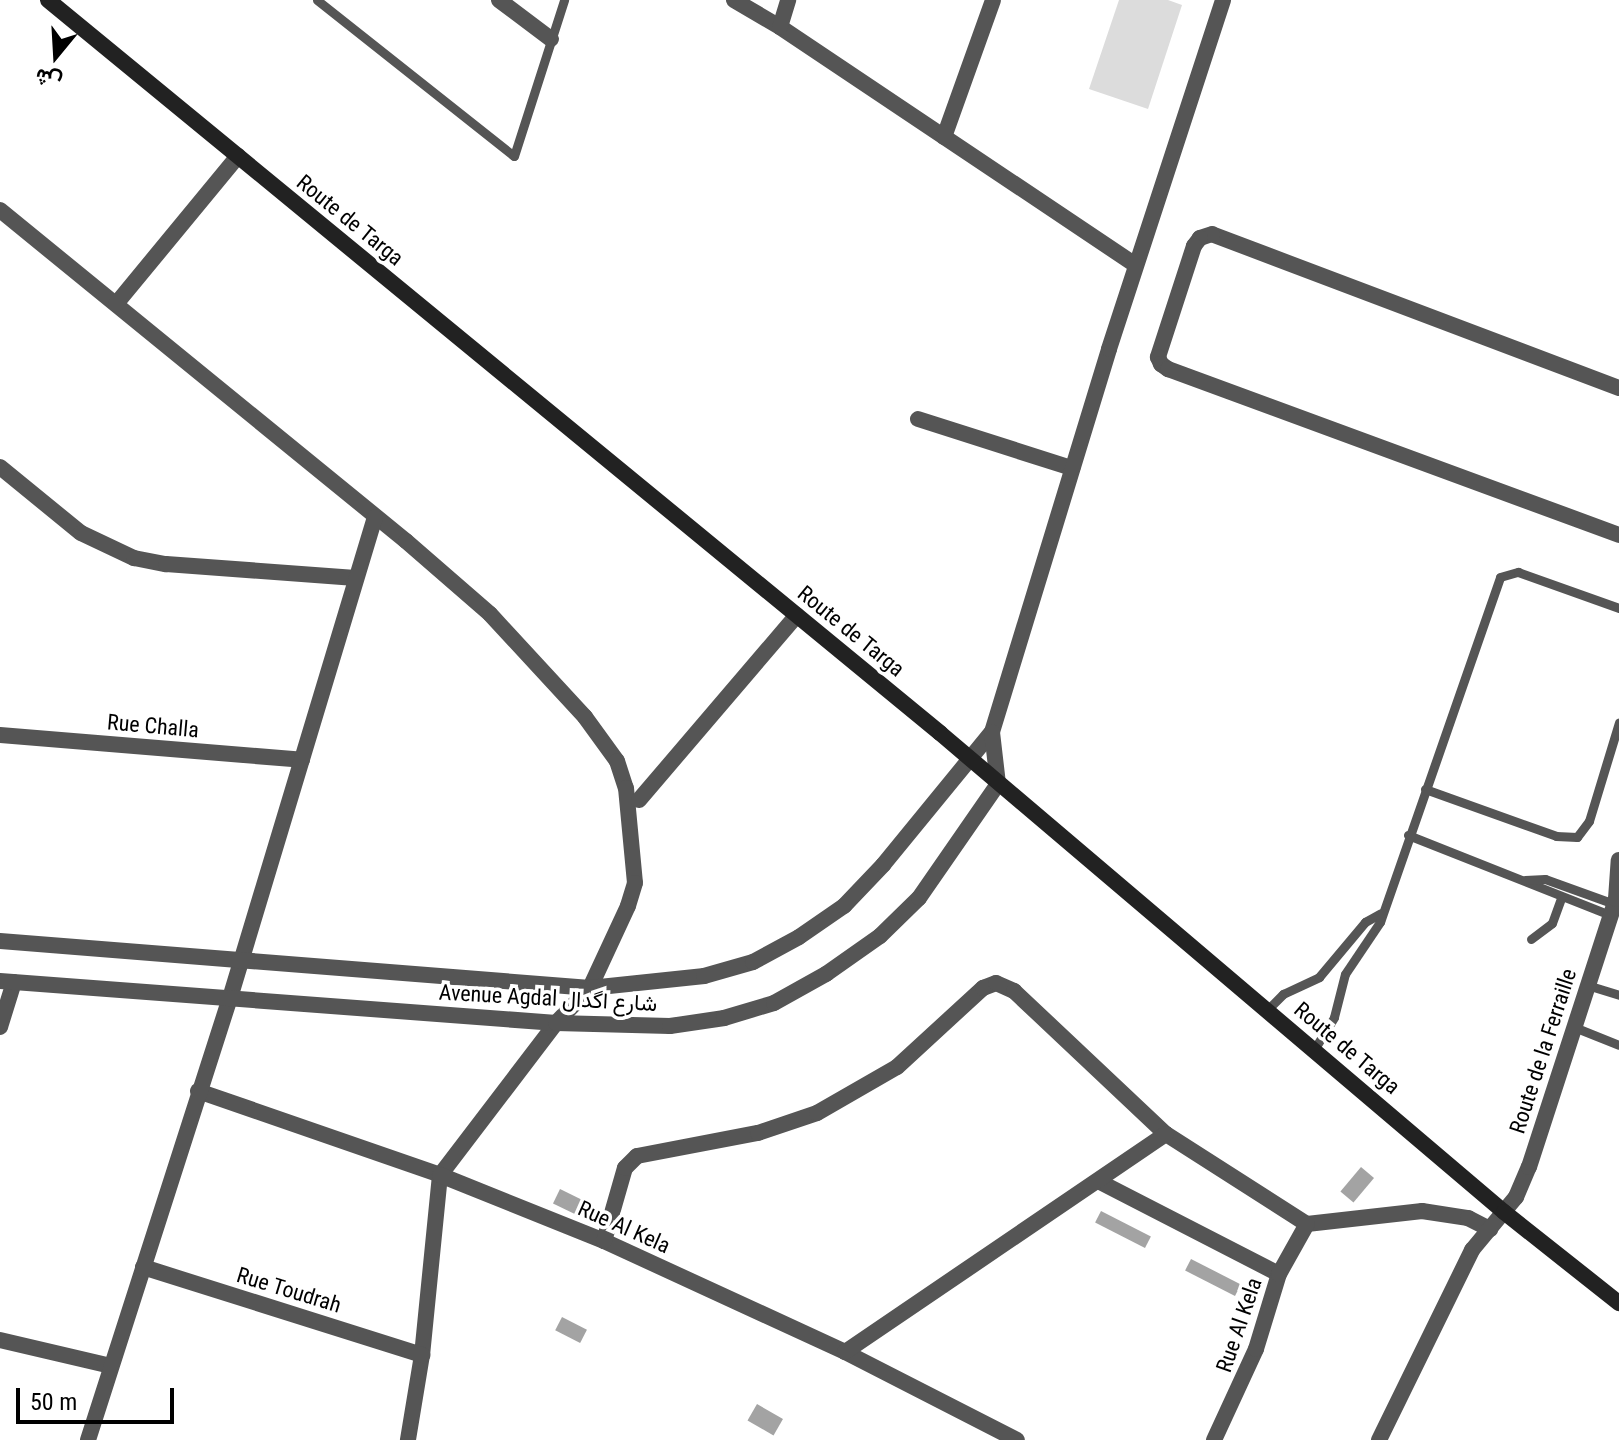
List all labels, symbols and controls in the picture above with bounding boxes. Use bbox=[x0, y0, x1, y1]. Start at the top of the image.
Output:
north arrow bbox=[16, 16, 96, 96]
text: ش bbox=[32, 63, 65, 95]
street label: Route de Targa bbox=[291, 169, 409, 271]
street label: Route de Targa bbox=[792, 580, 910, 682]
street label: Rue Challa bbox=[106, 709, 200, 743]
street label: Route de la Ferraille bbox=[1504, 965, 1582, 1137]
street label: Avenue Agdal شارع اگدال bbox=[438, 979, 658, 1017]
street label: Route de Targa bbox=[1289, 996, 1405, 1100]
street label: Rue Al Kela bbox=[574, 1195, 674, 1259]
street label: Rue Toudrah bbox=[233, 1262, 345, 1318]
street label: Rue Al Kela bbox=[1211, 1274, 1267, 1376]
scale bar bbox=[20, 1372, 178, 1422]
text: 50 m bbox=[30, 1388, 77, 1416]

